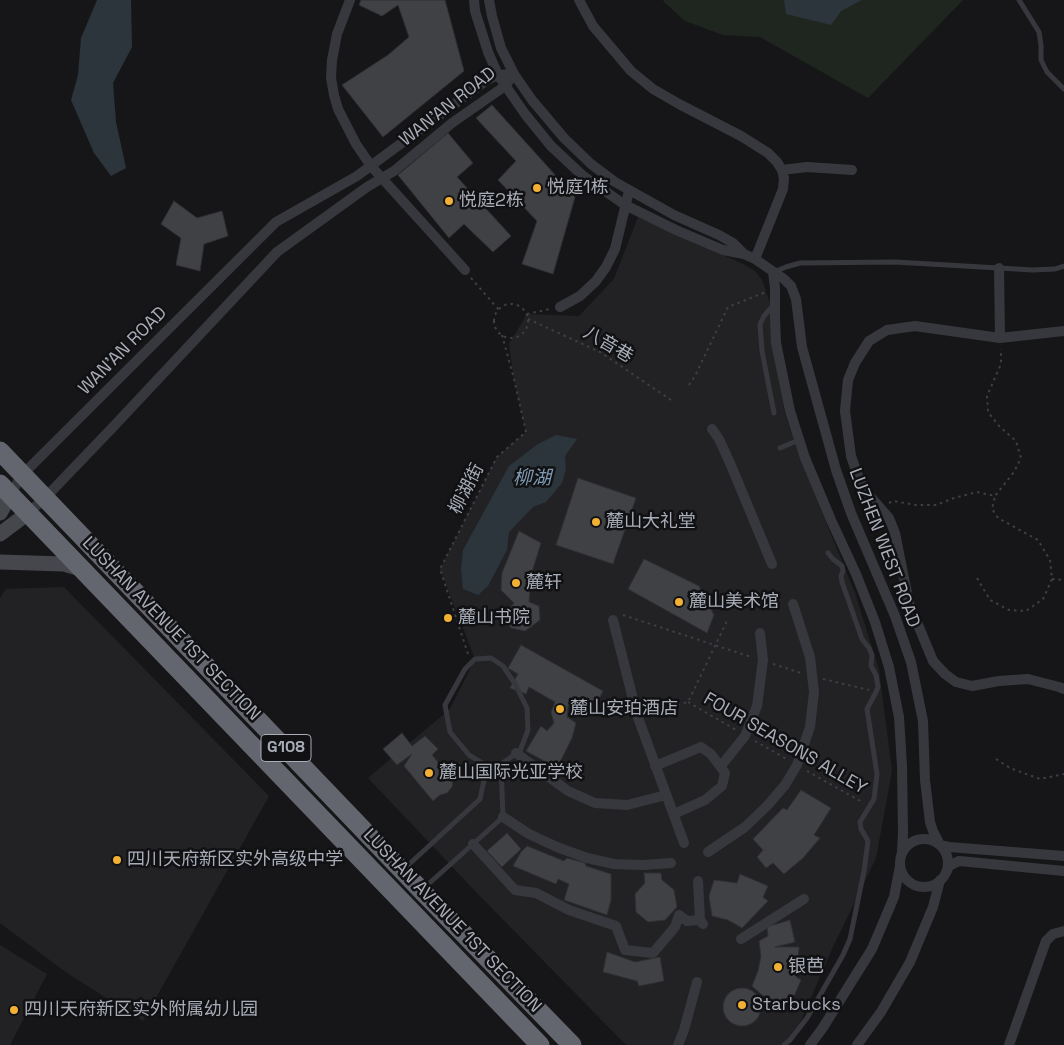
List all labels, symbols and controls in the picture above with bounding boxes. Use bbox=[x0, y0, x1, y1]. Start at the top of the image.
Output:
street label: WAN'AN ROAD bbox=[396, 63, 500, 151]
place label: 悦庭1栋 bbox=[547, 177, 609, 199]
marker: 悦庭1栋 bbox=[531, 182, 543, 194]
place label: 悦庭2栋 bbox=[459, 190, 524, 212]
marker: 悦庭2栋 bbox=[443, 195, 455, 207]
street label: WAN'AN ROAD bbox=[74, 302, 172, 400]
street label: 八音巷 bbox=[579, 322, 637, 368]
street label: 柳湖街 bbox=[445, 460, 489, 518]
street label: LUZHEN WEST ROAD bbox=[844, 465, 924, 631]
water label: 柳湖 bbox=[513, 468, 551, 490]
place label: 麓山大礼堂 bbox=[606, 511, 696, 533]
marker: 麓山大礼堂 bbox=[590, 516, 602, 528]
street label: LUSHAN AVENUE 1ST SECTION bbox=[77, 533, 265, 725]
place label: 麓轩 bbox=[526, 572, 562, 594]
marker: 麓轩 bbox=[510, 577, 522, 589]
place label: 麓山美术馆 bbox=[689, 591, 779, 613]
marker: 麓山美术馆 bbox=[673, 596, 685, 608]
place label: 麓山书院 bbox=[458, 607, 530, 629]
marker: 麓山书院 bbox=[442, 612, 454, 624]
street label: FOUR SEASONS ALLEY bbox=[700, 688, 870, 800]
place label: 麓山安珀酒店 bbox=[570, 698, 678, 720]
marker: 麓山安珀酒店 bbox=[554, 703, 566, 715]
road number: G108 bbox=[261, 734, 311, 761]
place label: 麓山国际光亚学校 bbox=[439, 762, 583, 784]
marker: 麓山国际光亚学校 bbox=[423, 767, 435, 779]
street label: LUSHAN AVENUE 1ST SECTION bbox=[358, 825, 546, 1017]
place label: 四川天府新区实外高级中学 bbox=[127, 849, 343, 871]
marker: 四川天府新区实外高级中学 bbox=[111, 854, 123, 866]
place label: 银芭 bbox=[788, 956, 824, 978]
marker: 银芭 bbox=[772, 961, 784, 973]
place label: Starbucks bbox=[752, 994, 841, 1016]
place label: 四川天府新区实外附属幼儿园 bbox=[24, 999, 258, 1021]
marker: Starbucks bbox=[736, 999, 748, 1011]
marker: 四川天府新区实外附属幼儿园 bbox=[8, 1004, 20, 1016]

